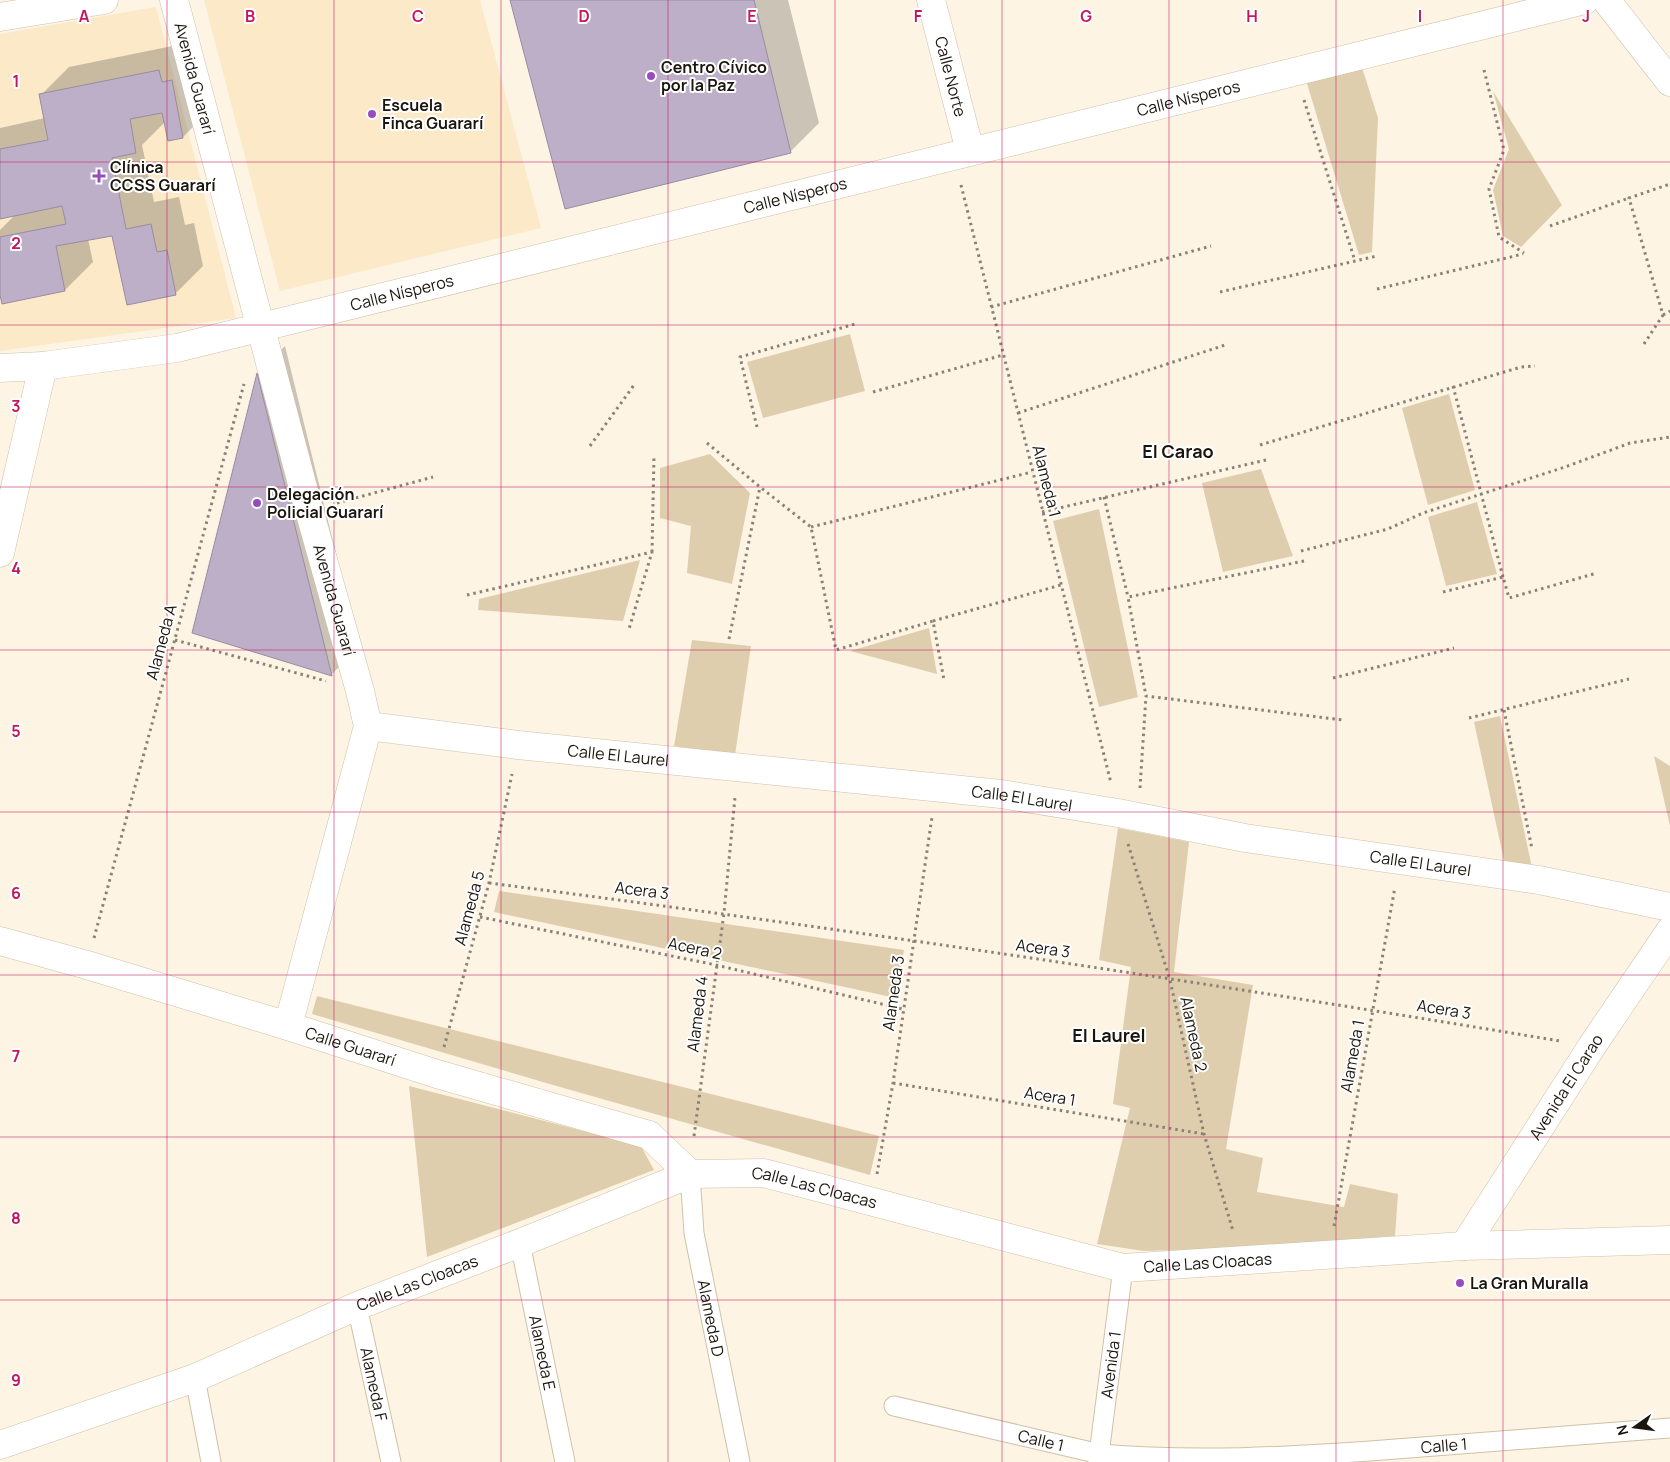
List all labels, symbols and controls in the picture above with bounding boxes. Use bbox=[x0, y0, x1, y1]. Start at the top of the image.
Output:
text: A bbox=[79, 5, 90, 27]
text: B bbox=[245, 5, 255, 27]
text: C bbox=[412, 5, 424, 27]
text: D bbox=[578, 5, 590, 27]
text: E bbox=[747, 5, 757, 27]
text: F bbox=[914, 5, 923, 27]
text: G bbox=[1080, 5, 1092, 27]
text: H bbox=[1246, 5, 1258, 27]
text: I bbox=[1418, 5, 1422, 27]
text: J bbox=[1582, 5, 1590, 27]
street label: Avenida Guararí bbox=[169, 20, 220, 137]
street label: Calle Norte bbox=[930, 34, 972, 119]
place label: Centro Cívico por la Paz bbox=[661, 56, 767, 96]
text: 1 bbox=[12, 70, 20, 92]
marker: Centro Cívico por la Paz bbox=[645, 70, 657, 82]
street label: Calle Nísperos bbox=[1134, 75, 1242, 121]
place label: Escuela Finca Guararí bbox=[382, 94, 484, 134]
marker: Escuela Finca Guararí bbox=[366, 108, 378, 120]
place label: Clínica CCSS Guararí bbox=[110, 156, 216, 196]
marker: Clínica CCSS Guararí bbox=[92, 169, 106, 183]
street label: Calle Nísperos bbox=[741, 172, 849, 219]
text: 2 bbox=[11, 232, 21, 254]
street label: Calle Nísperos bbox=[348, 269, 456, 316]
text: 3 bbox=[11, 395, 21, 417]
district label: El Carao bbox=[1142, 439, 1214, 463]
street label: Alameda 1 bbox=[1027, 443, 1067, 519]
place label: Delegación Policial Guararí bbox=[267, 483, 384, 523]
marker: Delegación Policial Guararí bbox=[251, 497, 263, 509]
street label: Avenida Guararí bbox=[308, 542, 361, 658]
text: 4 bbox=[11, 557, 21, 579]
street label: Alameda A bbox=[140, 602, 182, 682]
text: 5 bbox=[11, 720, 21, 742]
street label: Calle El Laurel bbox=[567, 739, 670, 771]
street label: Calle El Laurel bbox=[970, 780, 1074, 816]
street label: Calle El Laurel bbox=[1369, 845, 1473, 881]
street label: Alameda 5 bbox=[448, 868, 490, 948]
street label: Acera 3 bbox=[614, 876, 670, 904]
text: 6 bbox=[11, 882, 21, 904]
street label: Acera 2 bbox=[666, 932, 724, 964]
street label: Acera 3 bbox=[1014, 933, 1072, 963]
street label: Alameda 3 bbox=[877, 954, 909, 1032]
street label: Alameda 4 bbox=[681, 975, 713, 1053]
street label: Alameda 2 bbox=[1175, 994, 1213, 1074]
street label: Acera 3 bbox=[1415, 994, 1473, 1024]
street label: Alameda 1 bbox=[1335, 1018, 1369, 1094]
street label: Calle Guararí bbox=[302, 1021, 399, 1071]
district label: El Laurel bbox=[1072, 1023, 1146, 1047]
street label: Avenida El Carao bbox=[1524, 1030, 1608, 1144]
text: 7 bbox=[12, 1045, 20, 1067]
street label: Acera 1 bbox=[1023, 1081, 1077, 1111]
street label: Calle Las Cloacas bbox=[752, 1162, 880, 1213]
text: 8 bbox=[11, 1207, 21, 1229]
street label: Calle Las Cloacas bbox=[1143, 1247, 1273, 1278]
street label: Calle Las Cloacas bbox=[353, 1249, 481, 1316]
place label: La Gran Muralla bbox=[1470, 1272, 1589, 1294]
marker: La Gran Muralla bbox=[1454, 1277, 1466, 1289]
street label: Alameda D bbox=[693, 1278, 730, 1359]
street label: Alameda E bbox=[524, 1313, 561, 1392]
street label: Avenida 1 bbox=[1095, 1330, 1126, 1400]
street label: Alameda F bbox=[355, 1345, 393, 1423]
text: 9 bbox=[11, 1369, 21, 1391]
north arrow bbox=[1610, 1402, 1660, 1452]
text: N bbox=[1611, 1423, 1632, 1437]
street label: Calle 1 bbox=[1016, 1424, 1066, 1456]
street label: Calle 1 bbox=[1420, 1433, 1468, 1458]

